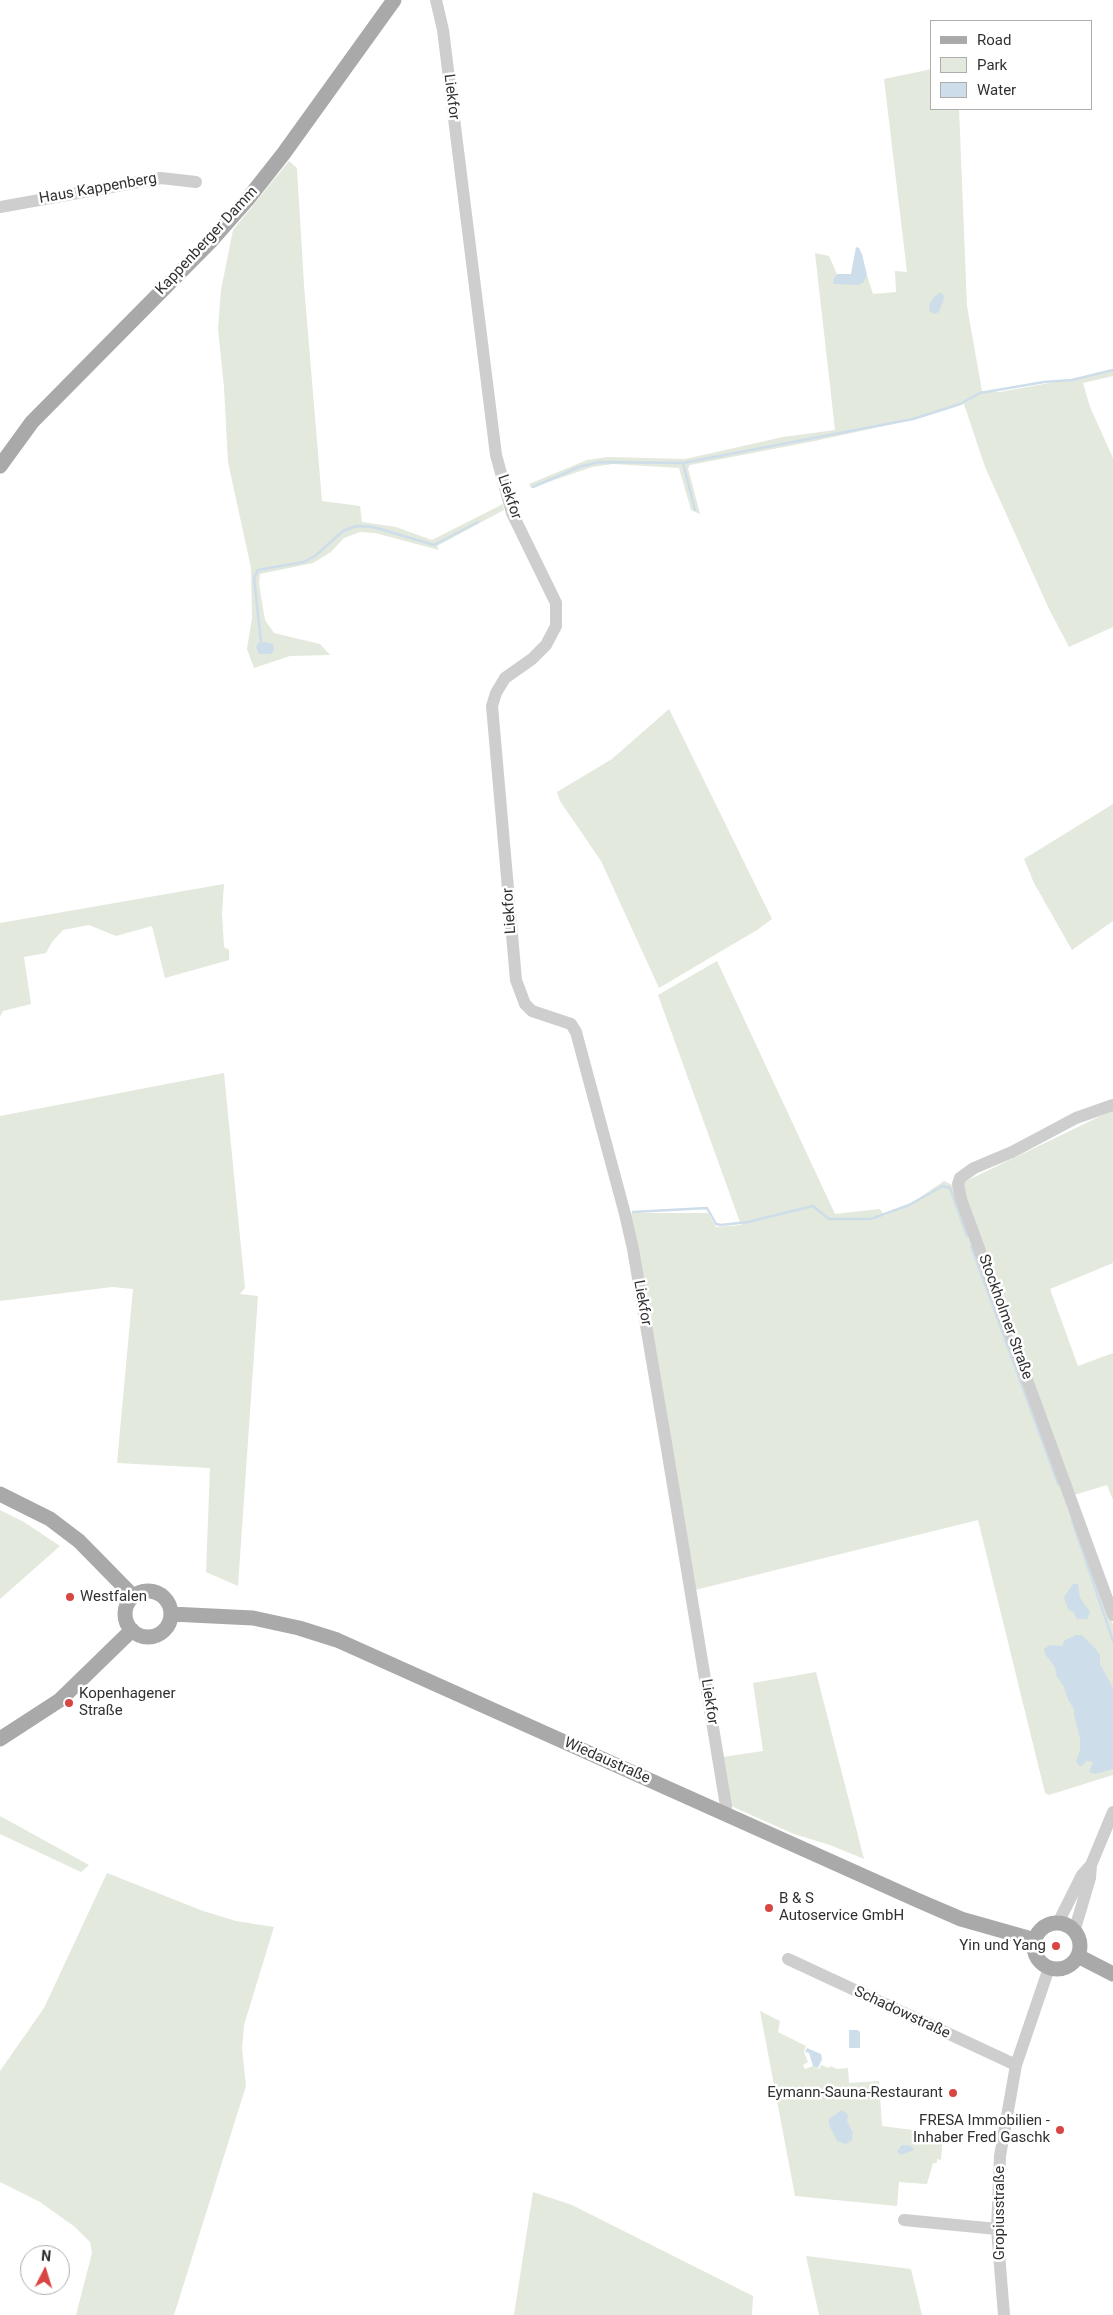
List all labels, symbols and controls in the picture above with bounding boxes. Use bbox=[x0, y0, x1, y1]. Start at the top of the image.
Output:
legend bbox=[930, 20, 1093, 110]
text: Road bbox=[977, 31, 1011, 49]
text: Park bbox=[977, 56, 1007, 74]
street label: Liekfor bbox=[439, 73, 463, 121]
text: Water bbox=[977, 81, 1016, 99]
street label: Haus Kappenberg bbox=[38, 170, 158, 208]
street label: Kappenberger Damm bbox=[152, 183, 262, 299]
street label: Liekfor bbox=[493, 472, 525, 522]
street label: Liekfor bbox=[499, 887, 521, 935]
street label: Stockholmer Straße bbox=[974, 1252, 1036, 1382]
street label: Liekfor bbox=[629, 1279, 655, 1327]
place label: Westfalen bbox=[80, 1588, 147, 1606]
marker: Westfalen bbox=[64, 1591, 76, 1603]
street label: Liekfor bbox=[697, 1678, 721, 1726]
place label: Kopenhagener Straße bbox=[79, 1685, 176, 1720]
marker: Kopenhagener Straße bbox=[63, 1697, 75, 1709]
street label: Wiedaustraße bbox=[561, 1734, 653, 1788]
place label: B & S Autoservice GmbH bbox=[779, 1890, 904, 1925]
marker: B & S Autoservice GmbH bbox=[763, 1902, 775, 1914]
place label: Yin und Yang bbox=[959, 1937, 1046, 1955]
marker: Yin und Yang bbox=[1050, 1940, 1062, 1952]
street label: Schadowstraße bbox=[851, 1983, 953, 2043]
place label: Eymann-Sauna-Restaurant bbox=[767, 2084, 943, 2102]
marker: Eymann-Sauna-Restaurant bbox=[947, 2087, 959, 2099]
place label: FRESA Immobilien - Inhaber Fred Gaschk bbox=[913, 2112, 1050, 2147]
marker: FRESA Immobilien - Inhaber Fred Gaschk bbox=[1054, 2124, 1066, 2136]
street label: Gropiusstraße bbox=[991, 2166, 1009, 2260]
north arrow bbox=[20, 2245, 70, 2295]
text: N bbox=[41, 2248, 52, 2264]

